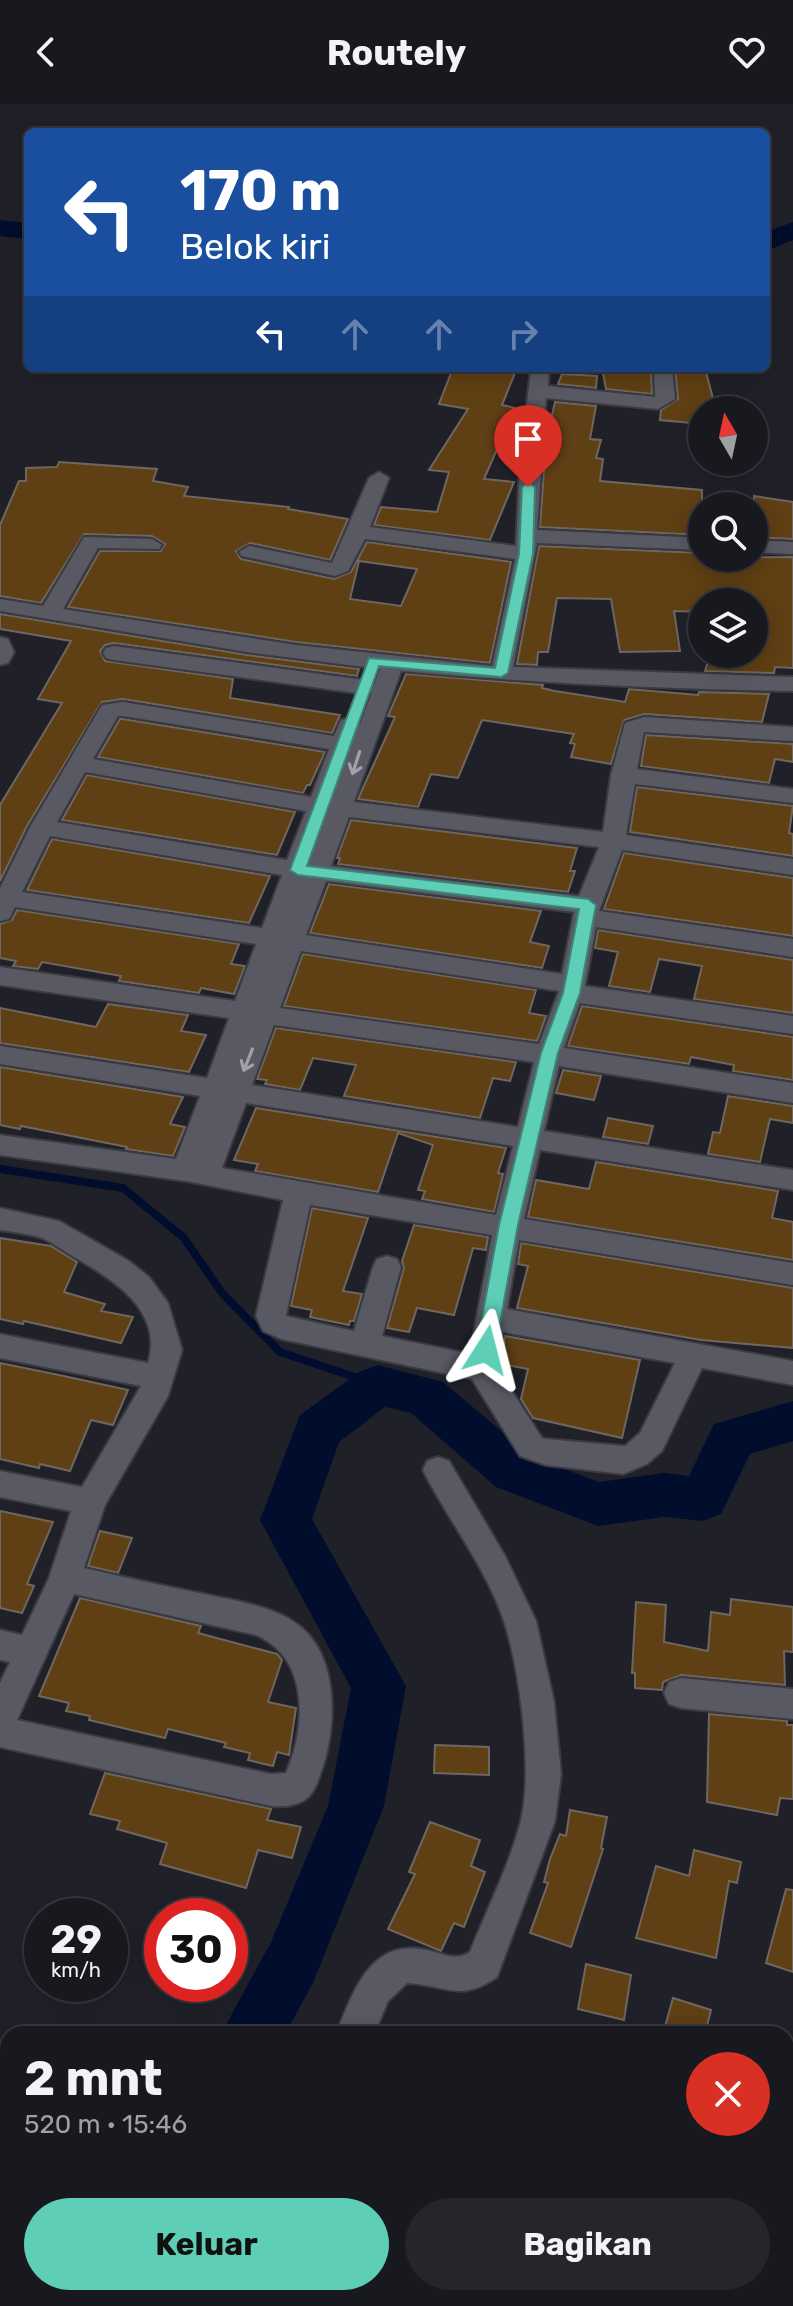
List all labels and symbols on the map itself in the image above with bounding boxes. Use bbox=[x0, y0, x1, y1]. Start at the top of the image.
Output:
north arrow bbox=[688, 396, 768, 476]
pin bbox=[494, 405, 562, 487]
one-way arrow bbox=[348, 750, 362, 775]
one-way arrow bbox=[239, 1047, 254, 1072]
position arrow bbox=[444, 1308, 528, 1392]
speed limit sign: 30 bbox=[144, 1898, 248, 2002]

